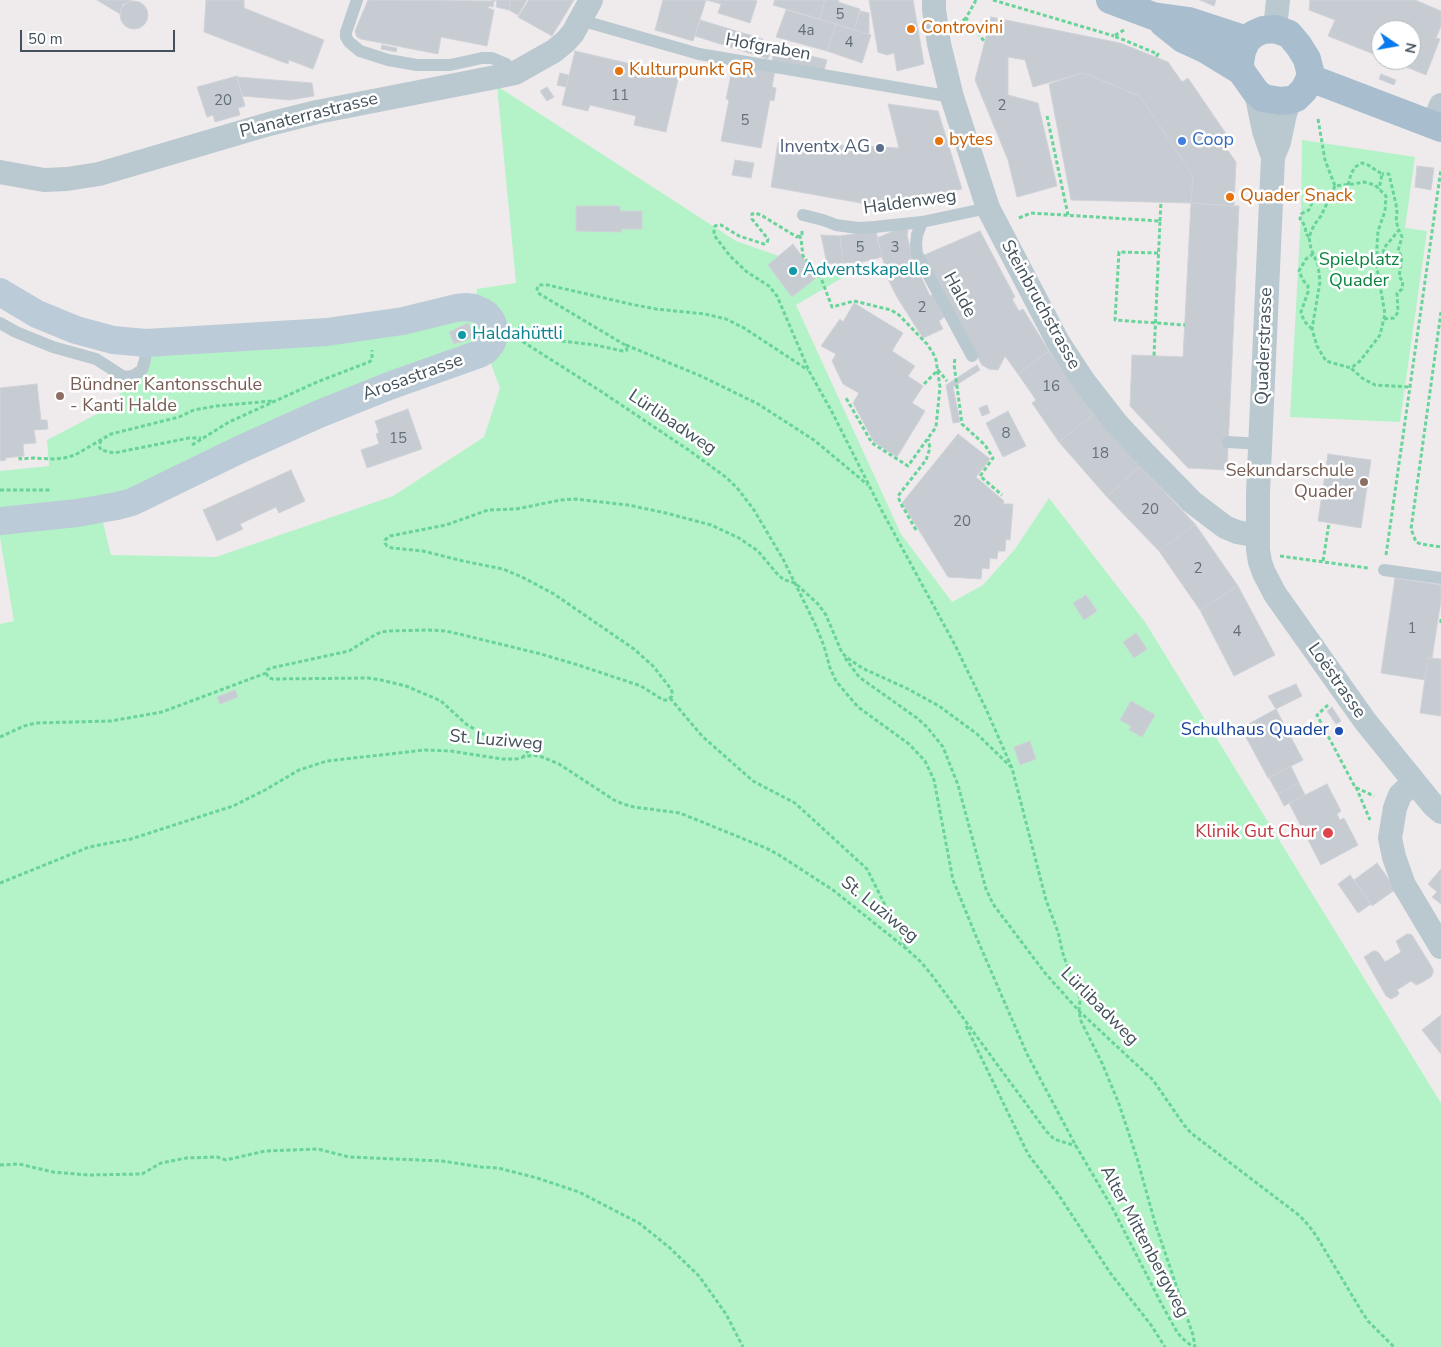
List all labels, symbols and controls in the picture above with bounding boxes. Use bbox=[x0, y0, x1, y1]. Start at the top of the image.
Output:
house number: 5 bbox=[836, 6, 844, 24]
place label: Controvini bbox=[921, 18, 1003, 40]
scale bar bbox=[22, 20, 178, 52]
north arrow bbox=[1371, 20, 1421, 70]
house number: 4a bbox=[798, 22, 814, 40]
marker: Controvini bbox=[905, 23, 917, 35]
text: 50 m bbox=[28, 29, 63, 49]
street label: Hofgraben bbox=[724, 30, 812, 66]
house number: 4 bbox=[845, 34, 853, 52]
text: N bbox=[1400, 41, 1421, 55]
place label: Kulturpunkt GR bbox=[629, 60, 754, 82]
marker: Kulturpunkt GR bbox=[613, 65, 625, 77]
house number: 11 bbox=[611, 87, 629, 105]
street label: Planaterrastrasse bbox=[238, 88, 380, 144]
house number: 20 bbox=[214, 92, 232, 110]
house number: 2 bbox=[998, 97, 1006, 115]
house number: 5 bbox=[741, 112, 749, 130]
place label: bytes bbox=[949, 130, 993, 152]
place label: Coop bbox=[1192, 130, 1234, 152]
marker: bytes bbox=[933, 135, 945, 147]
marker: Coop bbox=[1176, 135, 1188, 147]
place label: Inventx AG bbox=[780, 137, 870, 159]
marker: Inventx AG bbox=[874, 142, 886, 154]
street label: Haldenweg bbox=[862, 186, 958, 220]
place label: Quader Snack bbox=[1240, 186, 1353, 208]
marker: Quader Snack bbox=[1224, 191, 1236, 203]
street label: Steinbruchstrasse bbox=[996, 237, 1084, 373]
house number: 5 bbox=[856, 239, 864, 257]
house number: 3 bbox=[891, 239, 899, 257]
park label: Spielplatz Quader bbox=[1319, 250, 1399, 292]
place label: Adventskapelle bbox=[803, 260, 929, 282]
marker: Adventskapelle bbox=[787, 265, 799, 277]
street label: Halde bbox=[938, 269, 980, 321]
street label: Quaderstrasse bbox=[1252, 287, 1278, 405]
house number: 2 bbox=[918, 299, 926, 317]
place label: Haldahüttli bbox=[472, 324, 563, 346]
marker: Haldahüttli bbox=[456, 329, 468, 341]
street label: Arosastrasse bbox=[360, 350, 466, 406]
place label: Bündner Kantonsschule - Kanti Halde bbox=[70, 375, 262, 418]
house number: 16 bbox=[1042, 378, 1060, 396]
street label: Lürlibadweg bbox=[624, 386, 720, 460]
marker: Bündner Kantonsschule - Kanti Halde bbox=[54, 390, 66, 402]
house number: 8 bbox=[1002, 425, 1010, 443]
house number: 15 bbox=[389, 430, 407, 448]
house number: 18 bbox=[1091, 445, 1109, 463]
place label: Sekundarschule Quader bbox=[1226, 461, 1354, 504]
marker: Sekundarschule Quader bbox=[1358, 476, 1370, 488]
house number: 20 bbox=[1141, 501, 1159, 519]
house number: 20 bbox=[953, 513, 971, 531]
house number: 2 bbox=[1194, 560, 1202, 578]
house number: 1 bbox=[1408, 620, 1416, 638]
house number: 4 bbox=[1233, 623, 1241, 641]
street label: Loëstrasse bbox=[1302, 639, 1370, 723]
place label: Schulhaus Quader bbox=[1181, 720, 1329, 742]
marker: Schulhaus Quader bbox=[1333, 725, 1345, 737]
street label: St. Luziweg bbox=[448, 726, 544, 756]
place label: Klinik Gut Chur bbox=[1195, 822, 1317, 844]
marker: Klinik Gut Chur bbox=[1321, 826, 1335, 840]
street label: St. Luziweg bbox=[836, 872, 922, 948]
street label: Lürlibadweg bbox=[1056, 964, 1142, 1050]
street label: Alter Mittenbergweg bbox=[1095, 1162, 1193, 1322]

